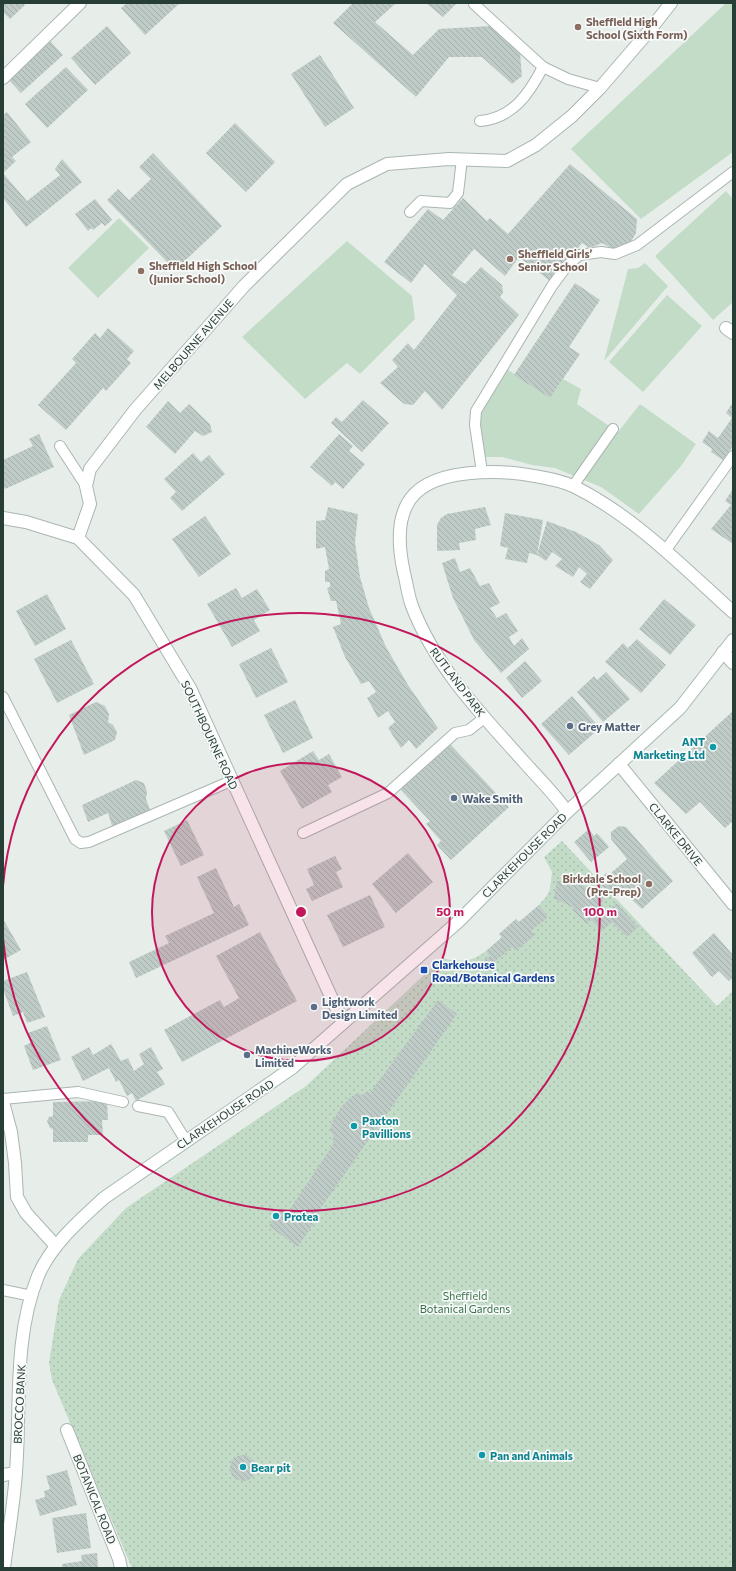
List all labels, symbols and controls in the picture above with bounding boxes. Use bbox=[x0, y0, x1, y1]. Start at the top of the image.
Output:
place label: Sheffield High School (Sixth Form) bbox=[586, 15, 688, 41]
marker: Sheffield High School (Sixth Form) bbox=[573, 22, 583, 32]
place label: Sheffield Girls’ Senior School bbox=[518, 247, 593, 273]
marker: Sheffield Girls’ Senior School bbox=[505, 254, 515, 264]
place label: Sheffield High School (Junior School) bbox=[149, 259, 257, 286]
marker: Sheffield High School (Junior School) bbox=[136, 266, 146, 276]
street label: MELBOURNE AVENUE bbox=[150, 296, 236, 392]
street label: RUTLAND PARK bbox=[428, 645, 489, 720]
street label: SOUTHBOURNE ROAD bbox=[179, 678, 241, 792]
place label: Grey Matter bbox=[578, 720, 640, 733]
marker: Grey Matter bbox=[565, 721, 575, 731]
place label: ANT Marketing Ltd bbox=[633, 735, 705, 761]
marker: ANT Marketing Ltd bbox=[708, 742, 718, 752]
place label: Wake Smith bbox=[462, 792, 523, 805]
marker: Wake Smith bbox=[449, 793, 459, 803]
street label: CLARKE DRIVE bbox=[647, 800, 705, 868]
street label: CLARKEHOUSE ROAD bbox=[479, 810, 569, 900]
place label: Birkdale School (Pre-Prep) bbox=[562, 872, 641, 898]
marker: Birkdale School (Pre-Prep) bbox=[644, 879, 654, 889]
text: 50 m bbox=[436, 904, 464, 918]
text: 100 m bbox=[583, 904, 617, 918]
centre of rings bbox=[294, 905, 308, 919]
place label: Clarkehouse Road/Botanical Gardens bbox=[432, 958, 555, 984]
marker: Clarkehouse Road/Botanical Gardens bbox=[419, 965, 429, 975]
place label: Lightwork Design Limited bbox=[322, 995, 398, 1021]
marker: Lightwork Design Limited bbox=[309, 1002, 319, 1012]
place label: MachineWorks Limited bbox=[255, 1043, 332, 1069]
marker: MachineWorks Limited bbox=[242, 1050, 252, 1060]
street label: CLARKEHOUSE ROAD bbox=[174, 1077, 276, 1151]
place label: Paxton Pavillions bbox=[362, 1114, 411, 1140]
marker: Paxton Pavillions bbox=[349, 1121, 359, 1131]
place label: Protea bbox=[284, 1210, 318, 1223]
marker: Protea bbox=[271, 1211, 281, 1221]
park label: Sheffield Botanical Gardens bbox=[420, 1289, 510, 1315]
street label: BROCCO BANK bbox=[10, 1363, 28, 1444]
place label: Pan and Animals bbox=[490, 1449, 573, 1462]
marker: Pan and Animals bbox=[477, 1450, 487, 1460]
street label: BOTANICAL ROAD bbox=[71, 1452, 119, 1546]
place label: Bear pit bbox=[251, 1461, 291, 1474]
marker: Bear pit bbox=[238, 1462, 248, 1472]

